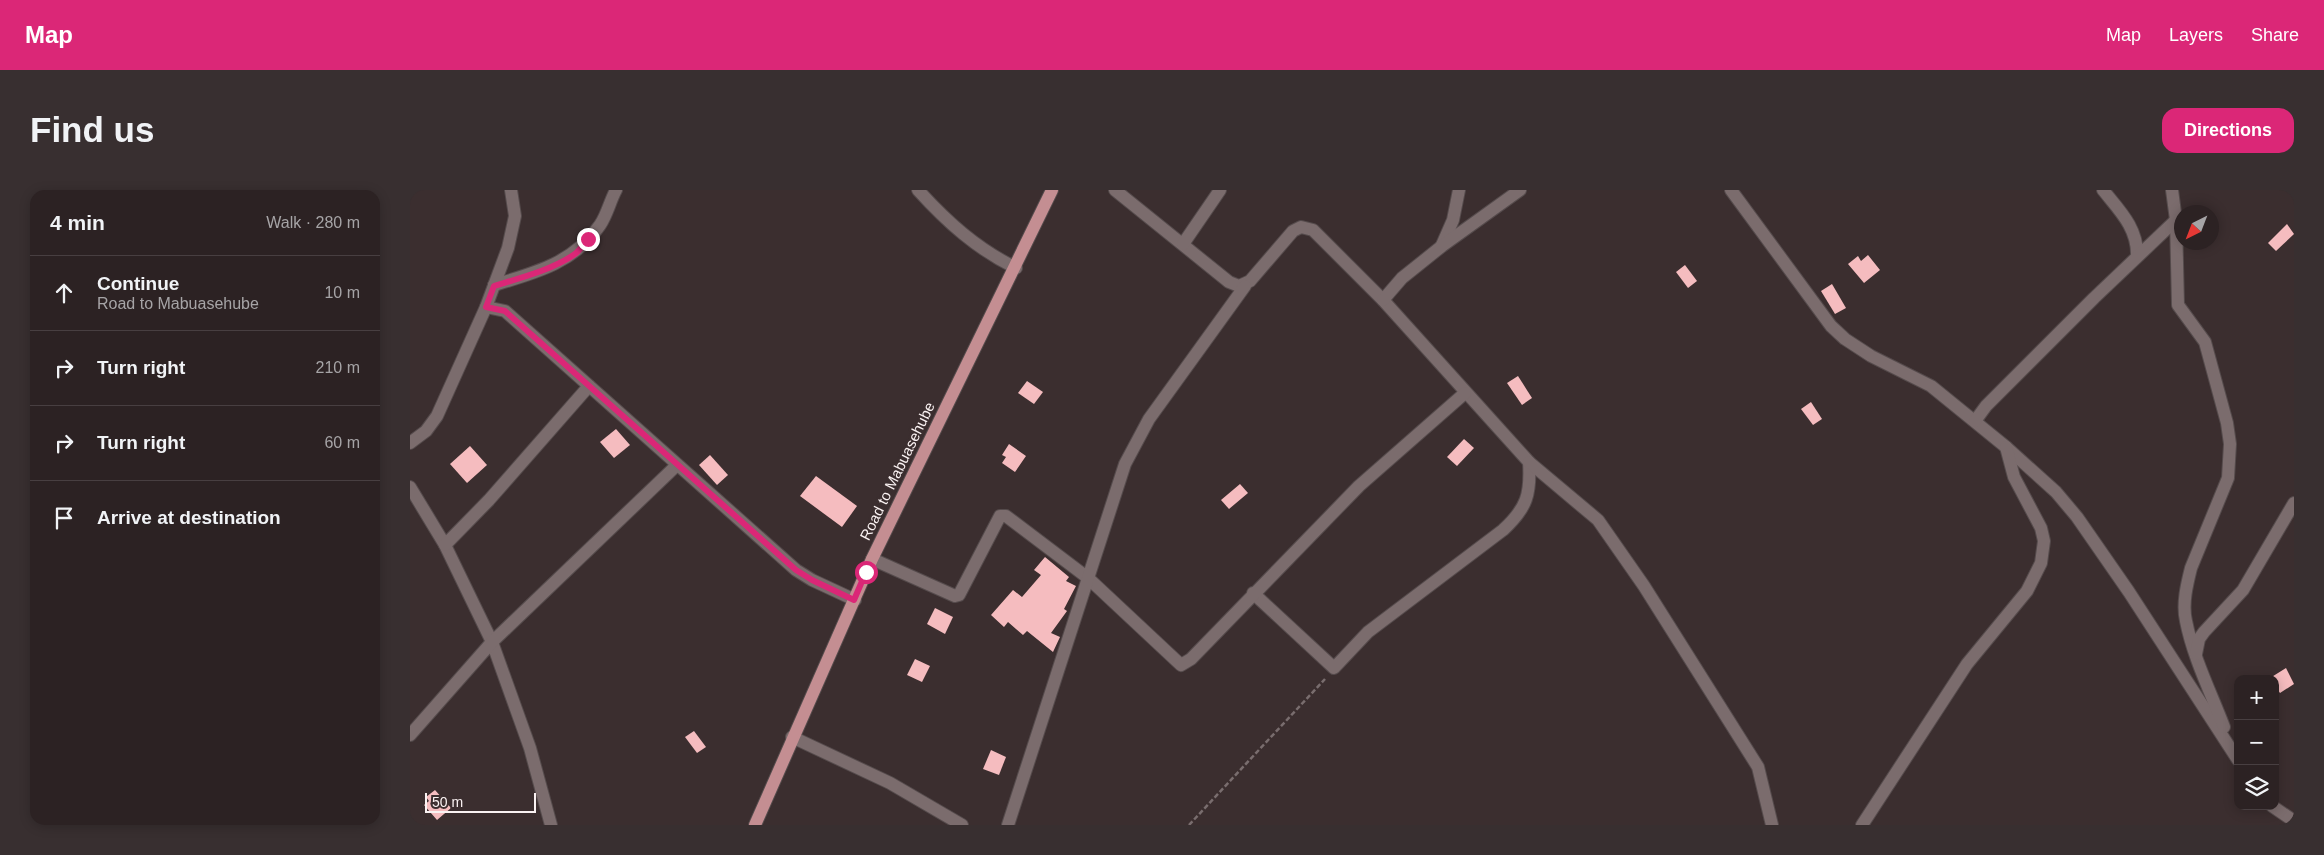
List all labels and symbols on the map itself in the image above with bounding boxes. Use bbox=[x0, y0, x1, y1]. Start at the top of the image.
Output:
north arrow bbox=[2174, 205, 2219, 250]
route end bbox=[577, 228, 600, 251]
street label: Road to Mabuasehube bbox=[856, 399, 938, 543]
route start bbox=[855, 561, 878, 584]
scale bar bbox=[425, 790, 536, 813]

